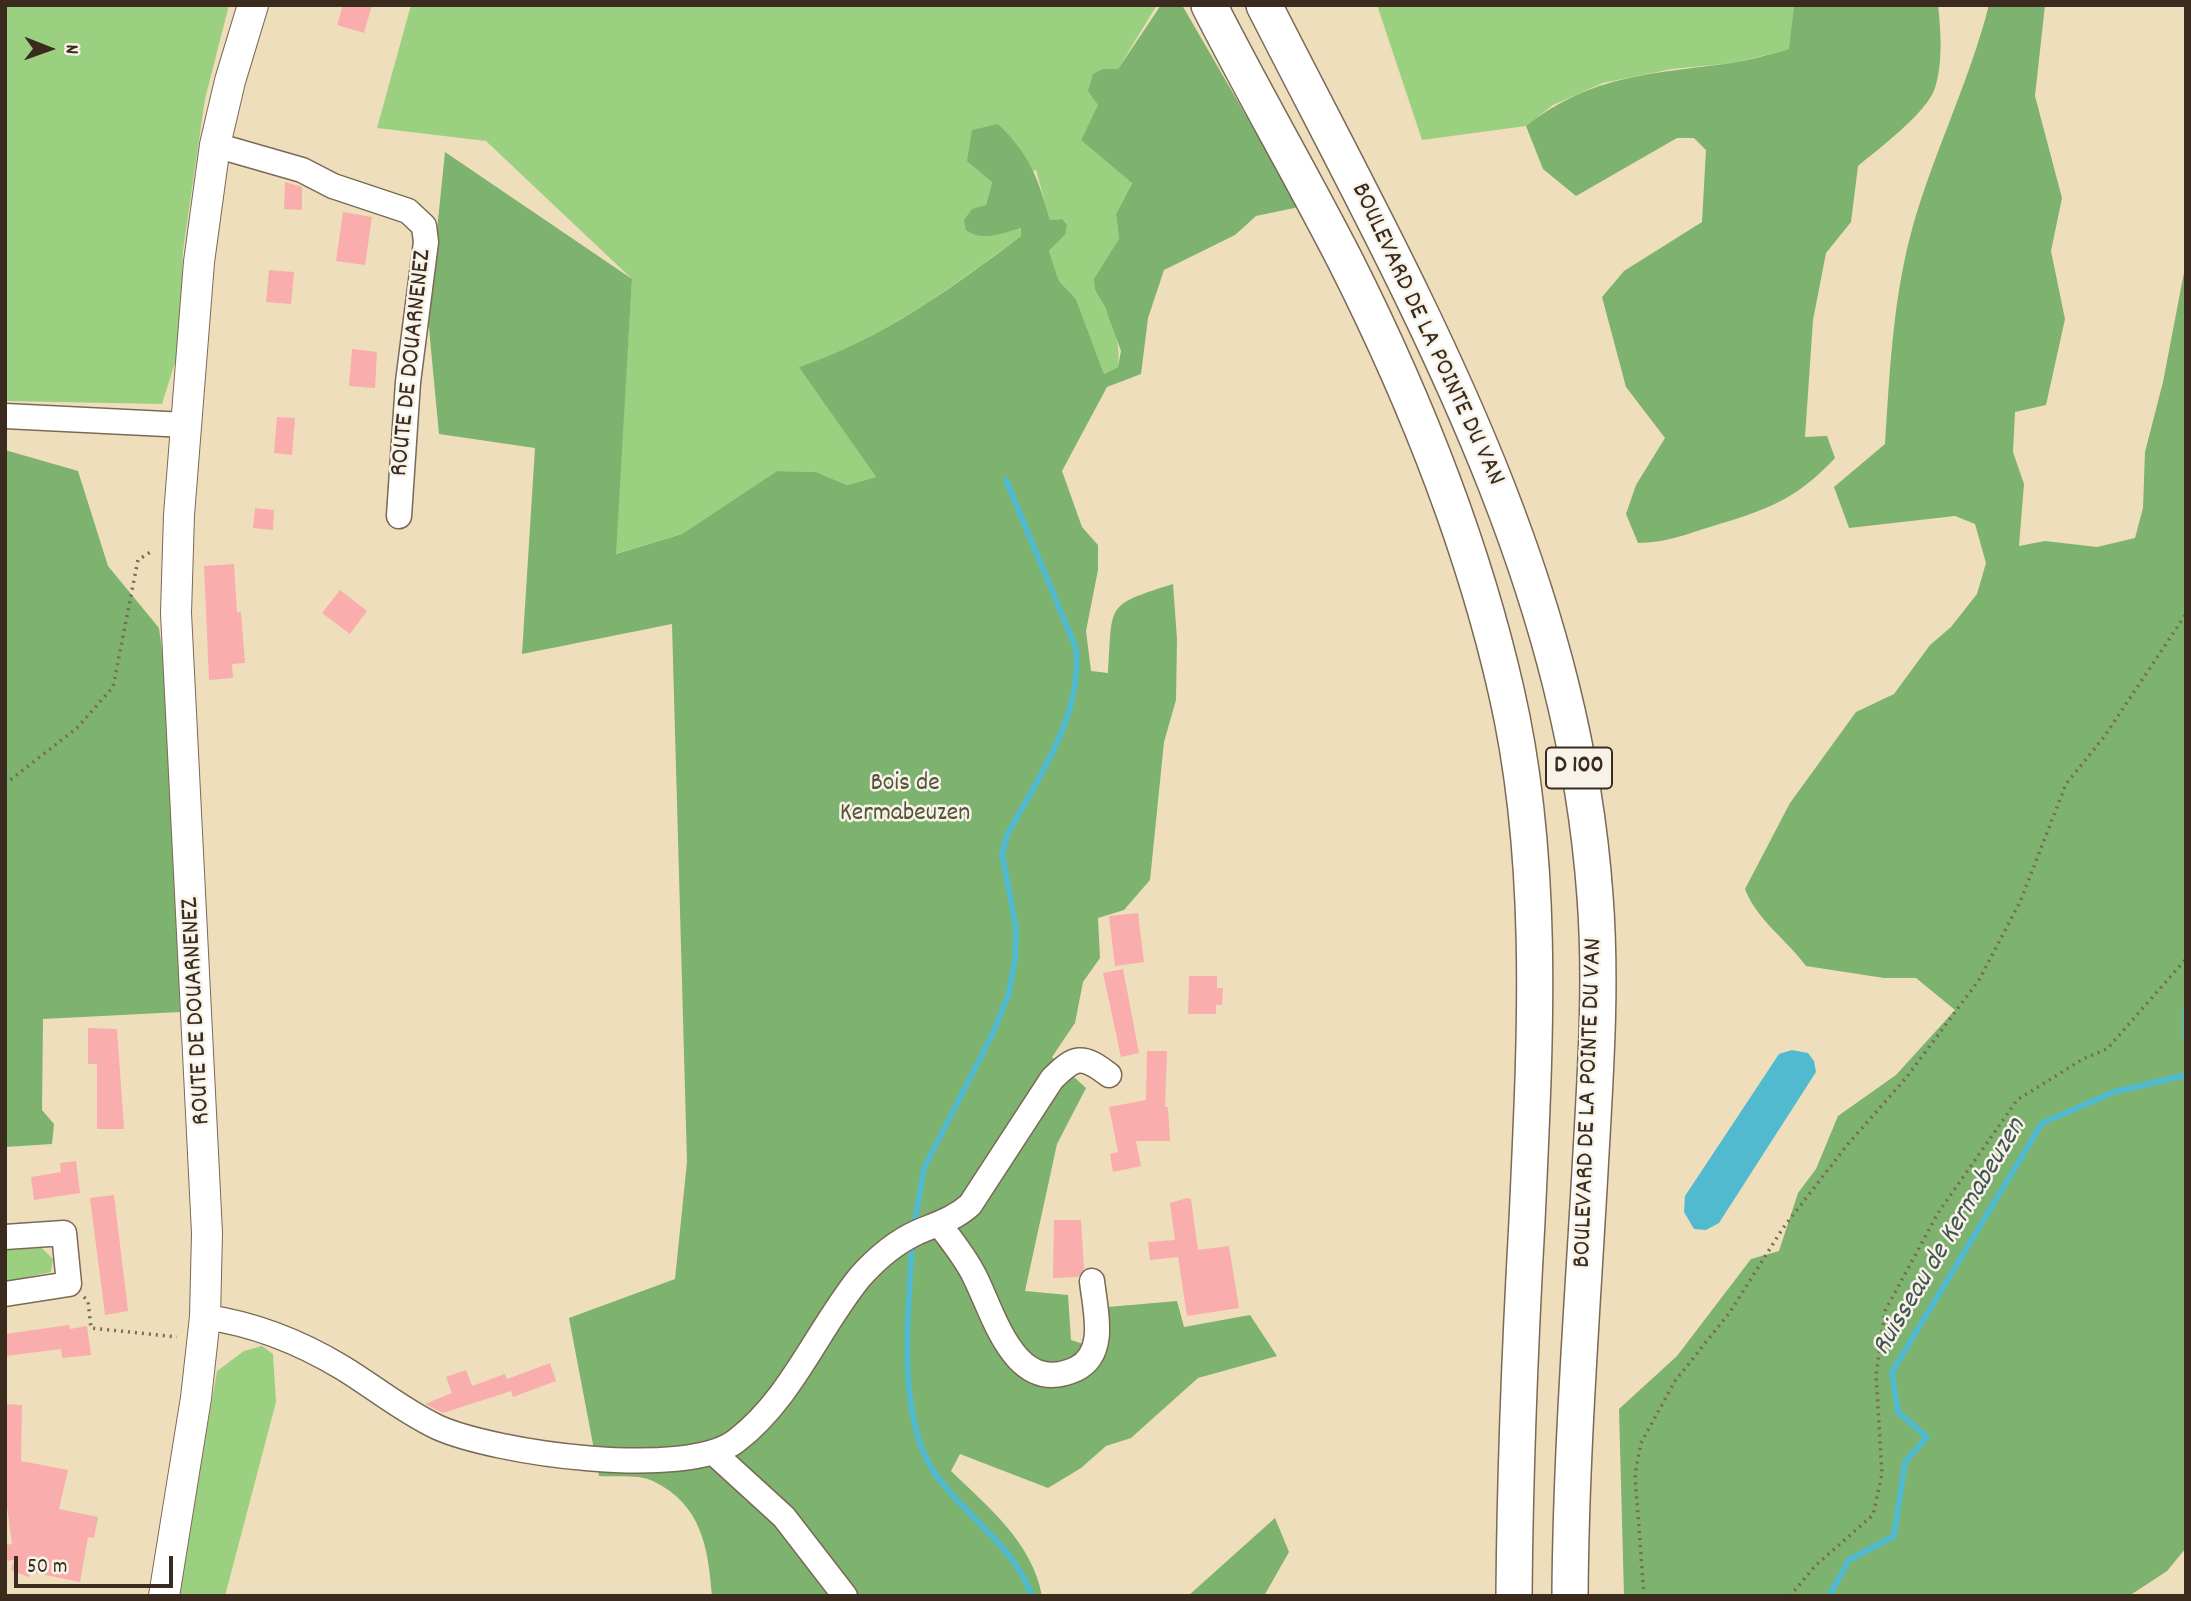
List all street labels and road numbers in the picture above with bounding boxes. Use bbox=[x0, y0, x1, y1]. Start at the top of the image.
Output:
street label: BOULEVARD DE LA POINTE DU VAN bbox=[1342, 179, 1510, 491]
street label: ROUTE DE DOUARNENEZ bbox=[386, 248, 440, 478]
road number: D 100 bbox=[1546, 748, 1612, 788]
street label: ROUTE DE DOUARNENEZ bbox=[176, 896, 220, 1126]
street label: BOULEVARD DE LA POINTE DU VAN bbox=[1569, 937, 1611, 1269]

